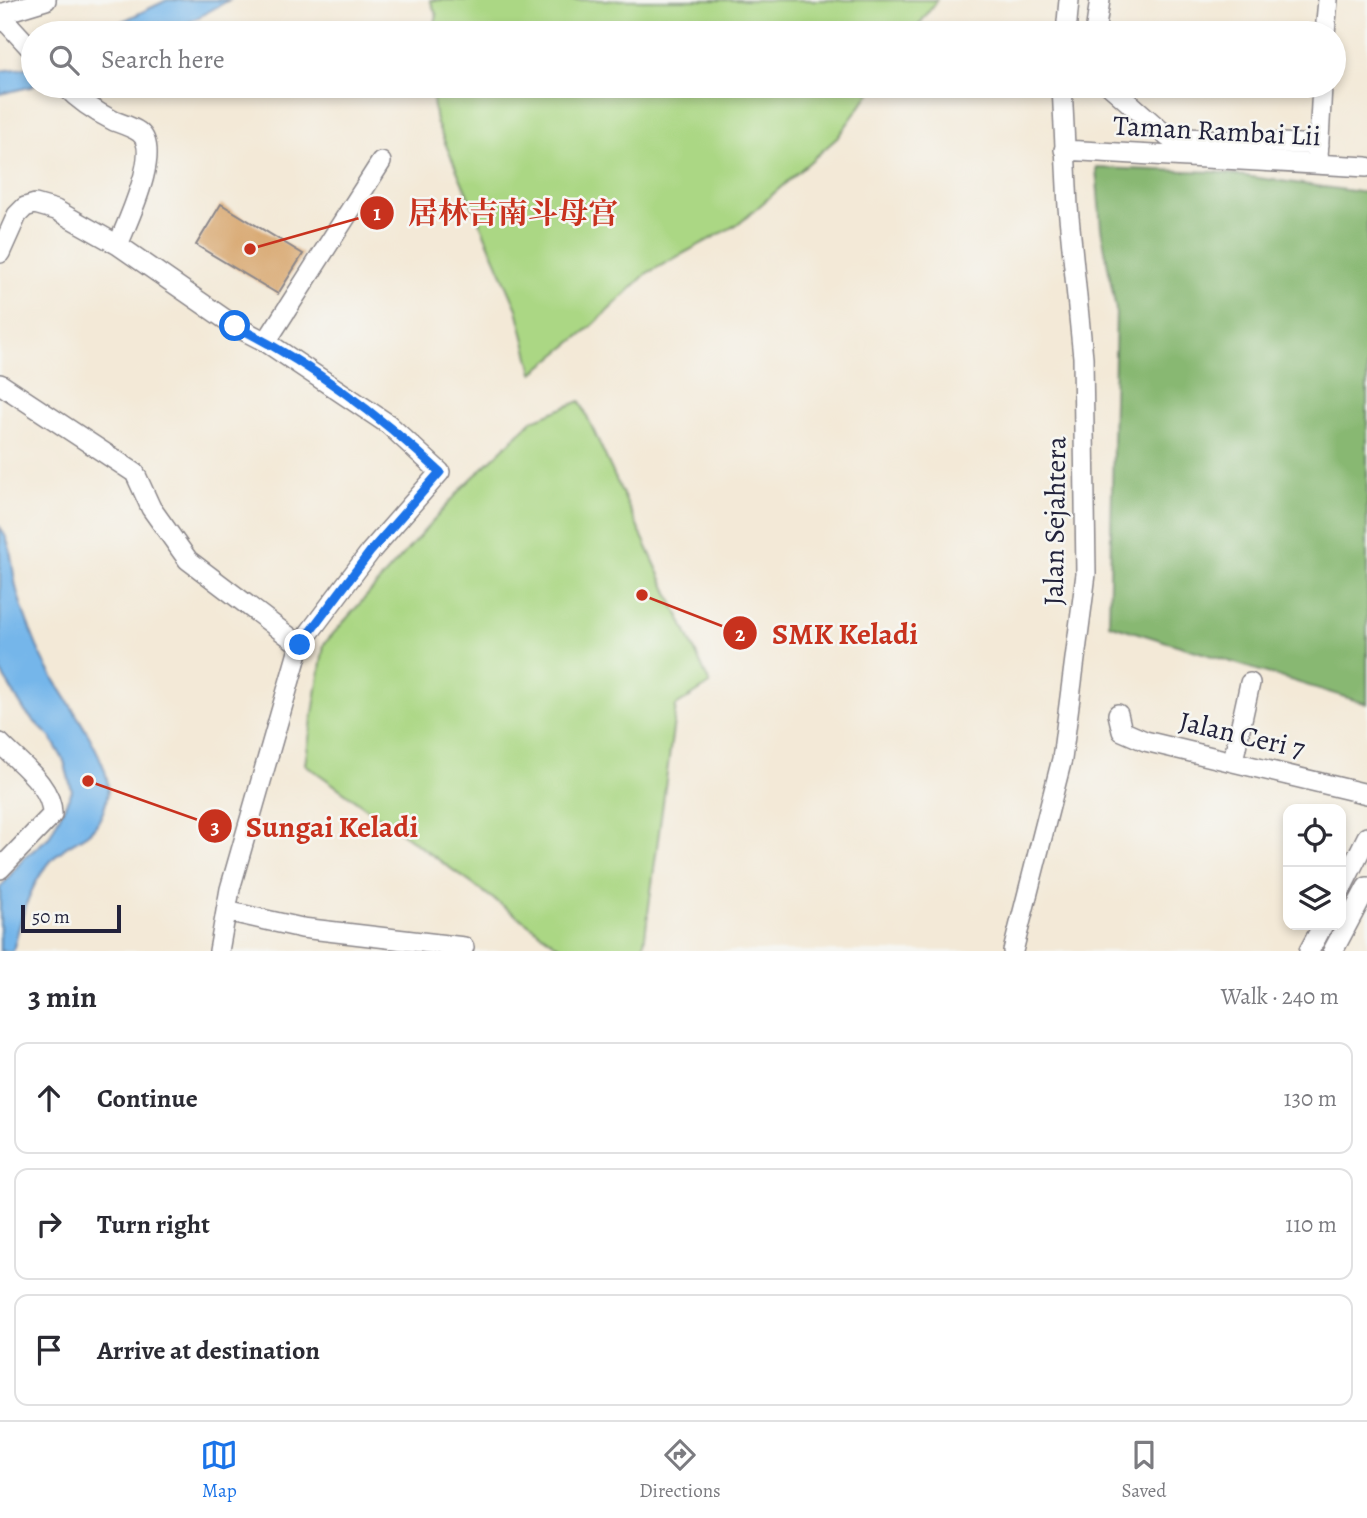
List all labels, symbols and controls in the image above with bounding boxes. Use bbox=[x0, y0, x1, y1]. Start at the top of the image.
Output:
search box bbox=[21, 21, 1346, 98]
icon: search bbox=[45, 41, 83, 79]
text: Search here bbox=[101, 42, 225, 77]
street label: Taman Rambai Lii bbox=[1112, 107, 1322, 155]
callout: 居林吉南斗母宫 bbox=[359, 187, 632, 238]
text: 居林吉南斗母宫 bbox=[408, 193, 618, 233]
text: 1 bbox=[373, 199, 381, 227]
route start bbox=[219, 310, 250, 341]
street label: Jalan Sejahtera bbox=[1035, 436, 1075, 606]
callout: SMK Keladi bbox=[723, 608, 932, 659]
text: SMK Keladi bbox=[772, 614, 918, 654]
text: 2 bbox=[735, 620, 745, 648]
route end bbox=[284, 629, 315, 660]
street label: Jalan Ceri 7 bbox=[1176, 702, 1309, 768]
callout: Sungai Keladi bbox=[197, 801, 433, 852]
map controls bbox=[1283, 804, 1346, 930]
button: locate bbox=[1283, 804, 1346, 867]
text: Sungai Keladi bbox=[246, 807, 418, 847]
text: 3 bbox=[210, 813, 220, 841]
button: layers bbox=[1283, 867, 1346, 930]
scale bar bbox=[21, 902, 121, 934]
text: 50 m bbox=[32, 904, 70, 930]
text: 3 min bbox=[28, 977, 97, 1017]
text: Walk · 240 m bbox=[1221, 981, 1339, 1012]
icon: ahead bbox=[30, 1079, 68, 1117]
text: Continue bbox=[97, 1081, 198, 1116]
text: 130 m bbox=[1284, 1083, 1337, 1114]
icon: right bbox=[30, 1205, 68, 1243]
text: Turn right bbox=[97, 1207, 210, 1242]
text: 110 m bbox=[1285, 1209, 1337, 1240]
icon: arrive bbox=[30, 1331, 68, 1369]
text: Arrive at destination bbox=[97, 1333, 320, 1368]
tab: Map bbox=[200, 1436, 238, 1504]
tab: Directions bbox=[639, 1436, 721, 1504]
tab: Saved bbox=[1122, 1436, 1167, 1504]

